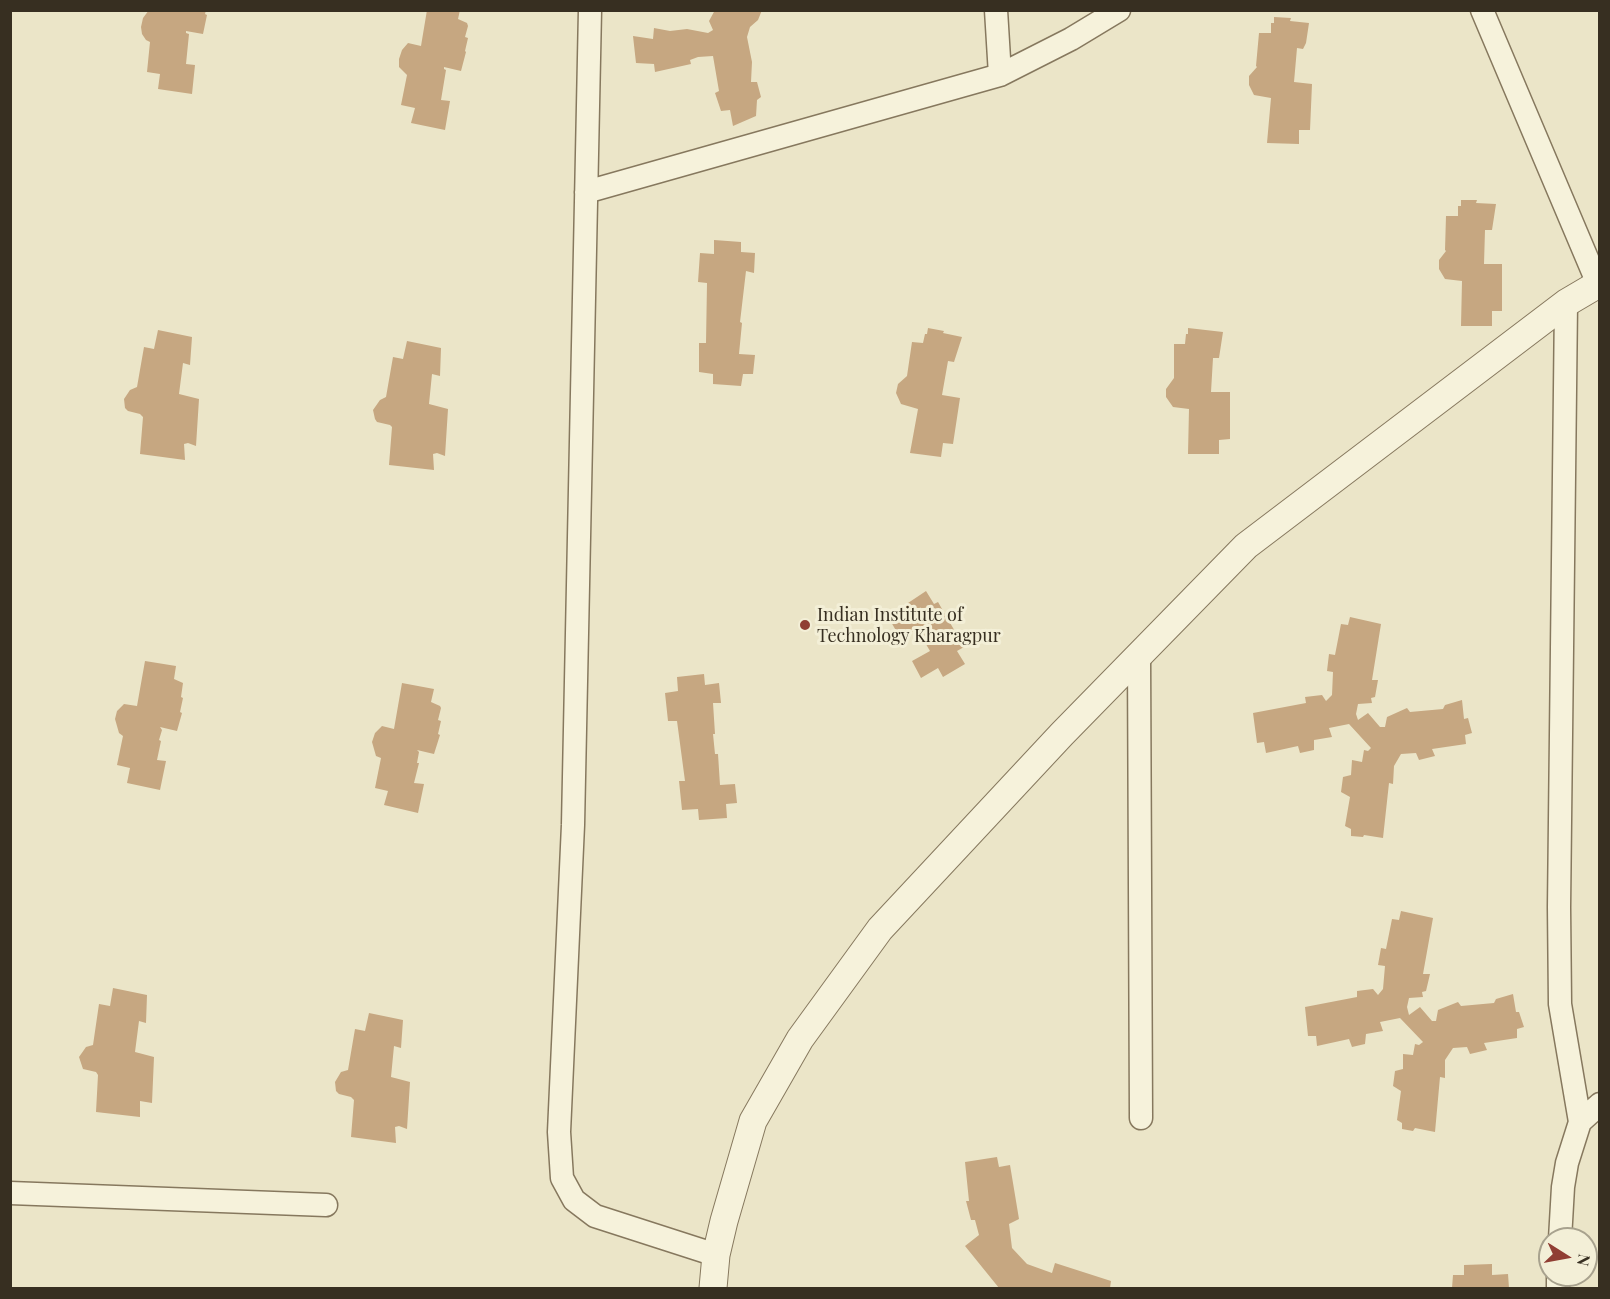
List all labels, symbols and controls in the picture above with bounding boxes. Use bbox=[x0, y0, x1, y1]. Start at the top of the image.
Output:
place label: Indian Institute of Technology Kharagpur bbox=[817, 604, 1001, 646]
marker: Indian Institute of Technology Kharagpur bbox=[798, 618, 812, 632]
north arrow bbox=[1538, 1227, 1598, 1287]
text: N bbox=[1573, 1252, 1596, 1268]

